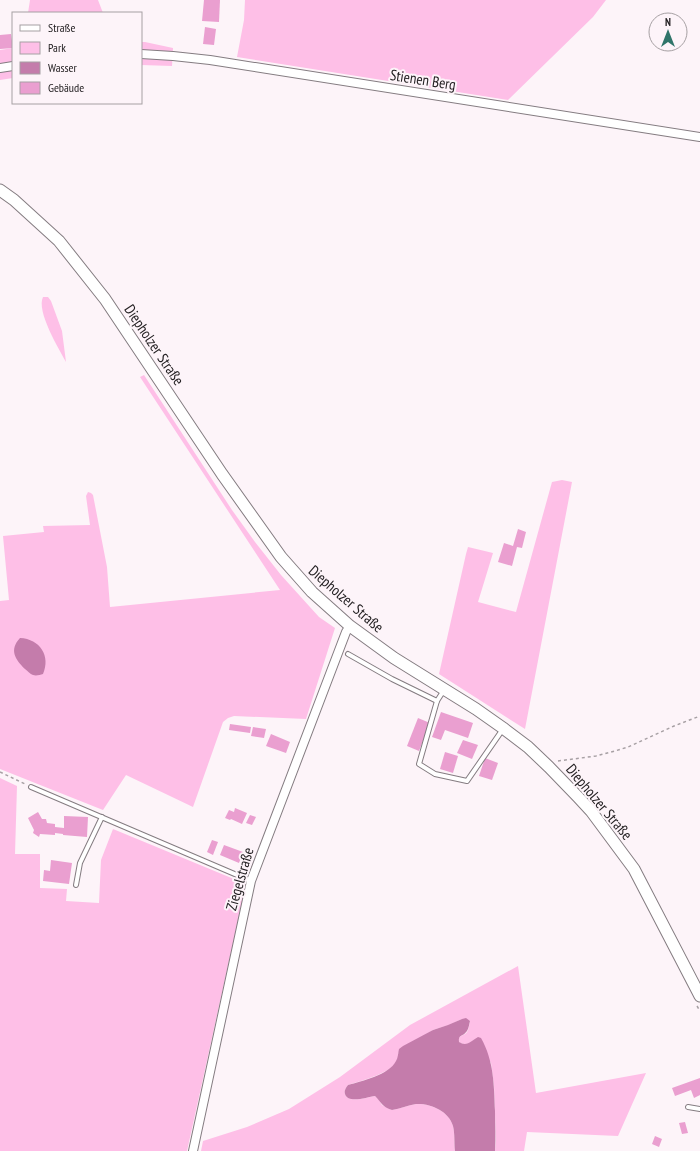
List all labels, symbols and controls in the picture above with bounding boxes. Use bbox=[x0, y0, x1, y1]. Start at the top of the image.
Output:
legend bbox=[12, 12, 142, 104]
north arrow bbox=[648, 12, 688, 52]
text: N bbox=[665, 15, 671, 29]
text: Straße bbox=[48, 20, 75, 35]
text: Park bbox=[48, 40, 66, 55]
text: Wasser bbox=[48, 60, 78, 75]
street label: Stienen Berg bbox=[389, 65, 457, 94]
text: Gebäude bbox=[48, 80, 84, 95]
street label: Diepholzer Straße bbox=[120, 301, 188, 389]
street label: Diepholzer Straße bbox=[305, 561, 388, 636]
street label: Diepholzer Straße bbox=[562, 760, 637, 844]
street label: Ziegelstraße bbox=[221, 845, 258, 913]

